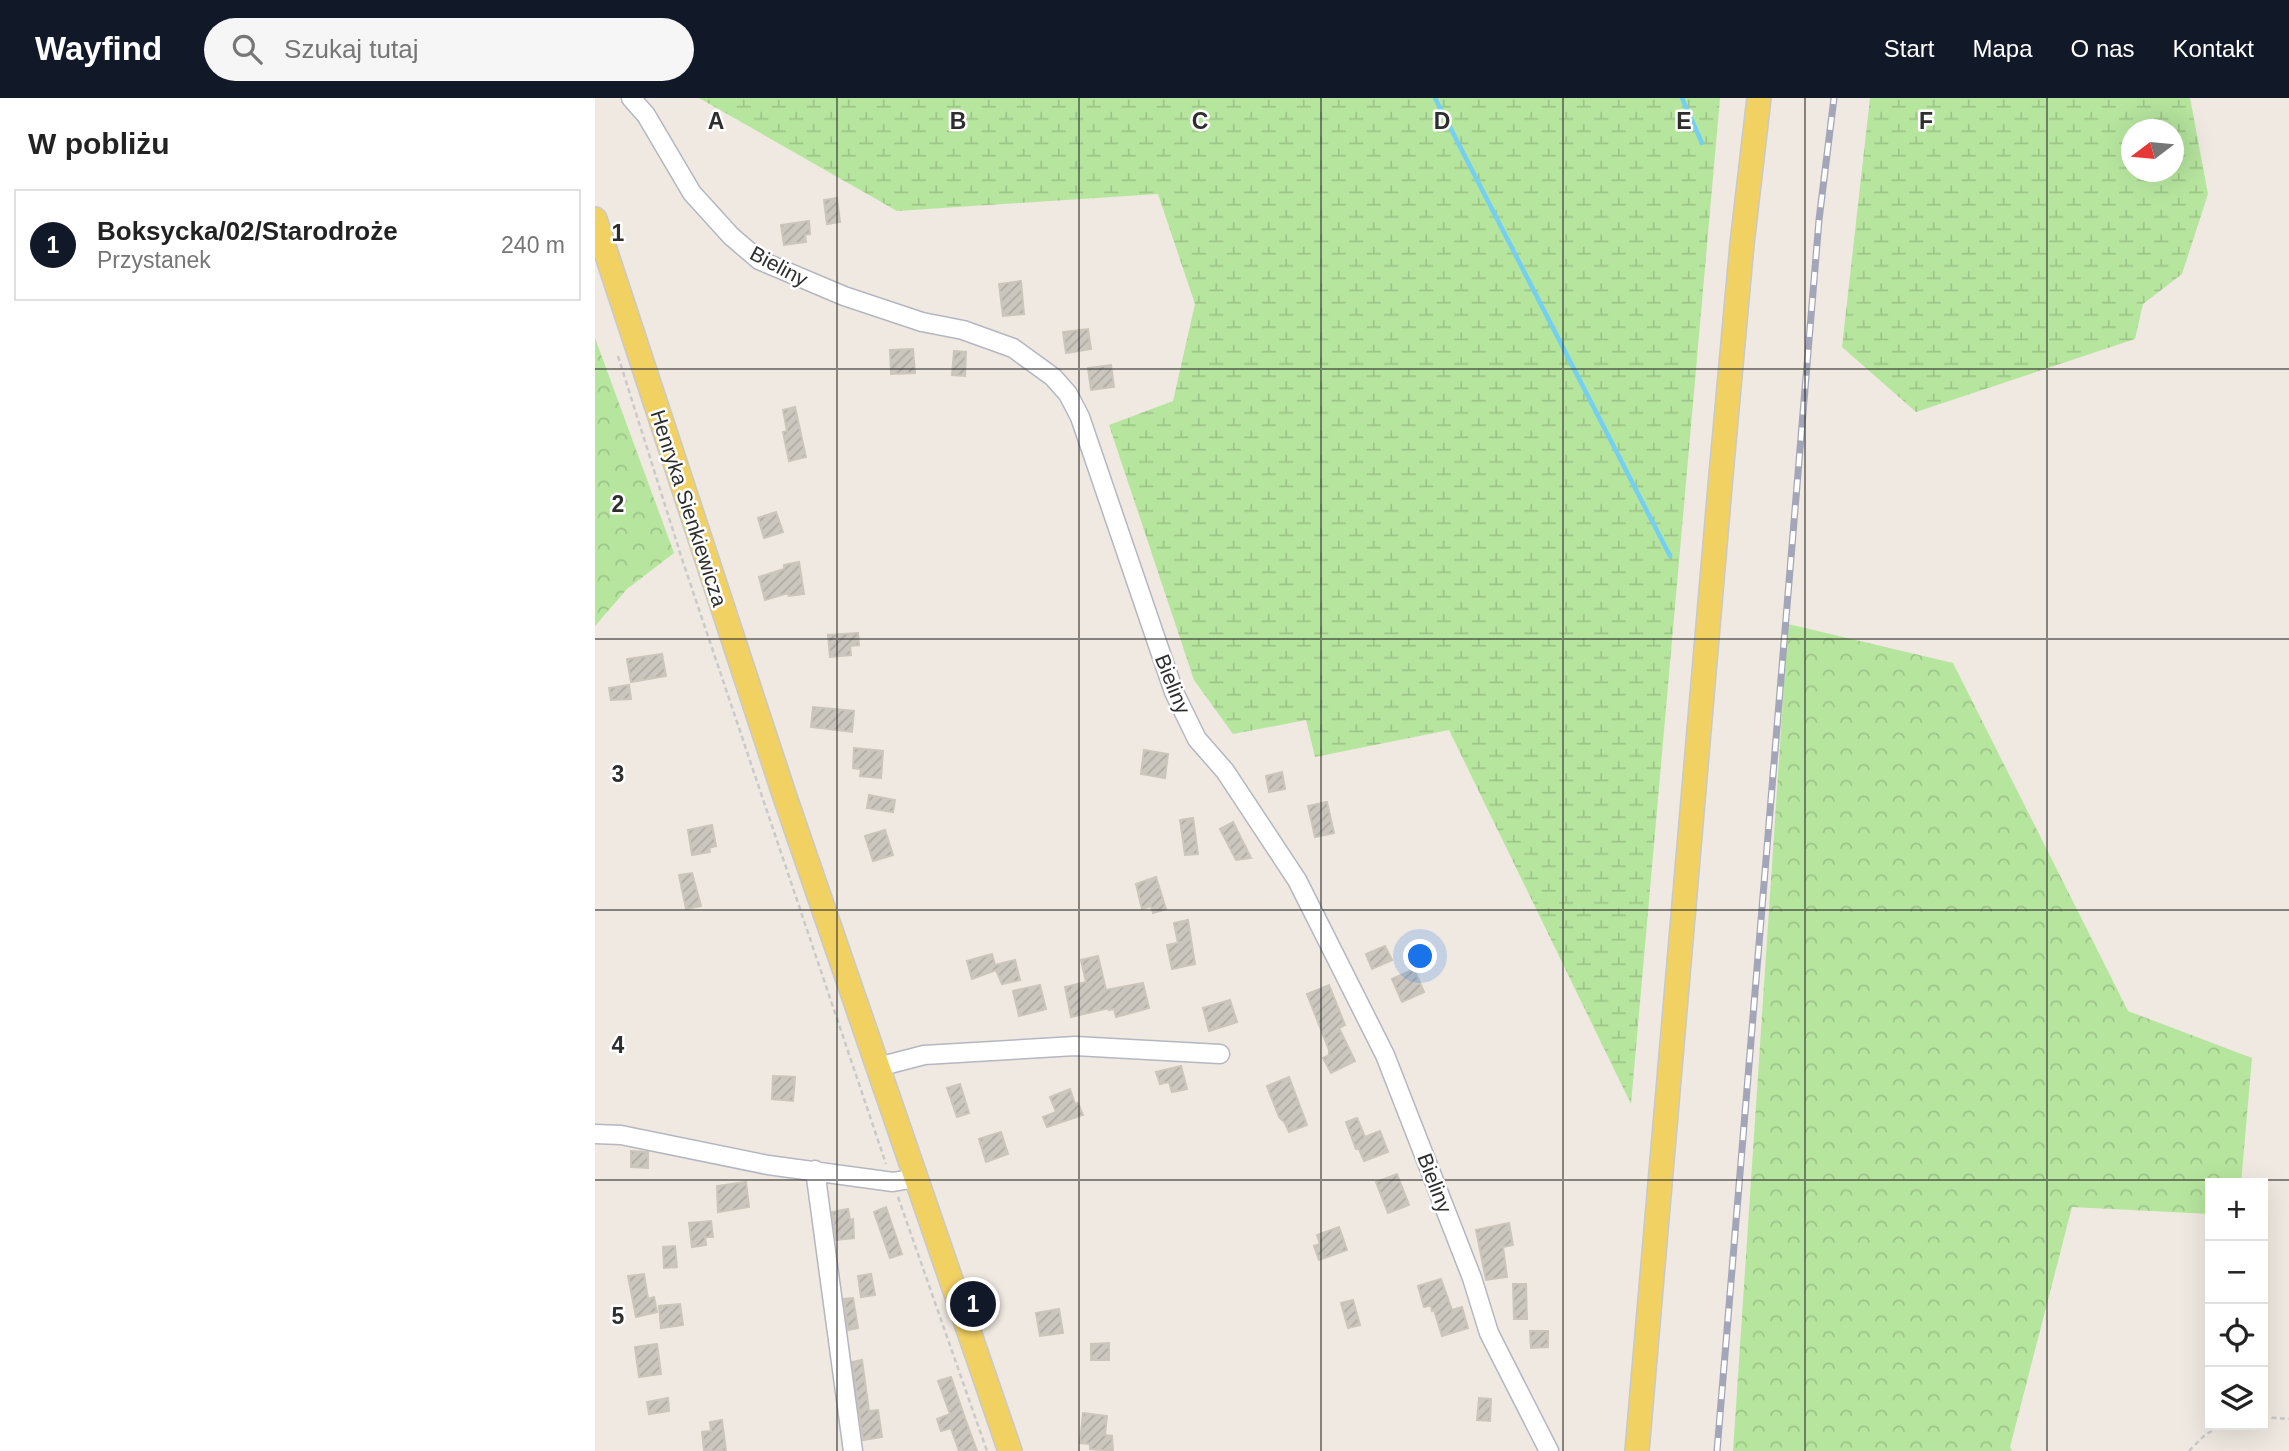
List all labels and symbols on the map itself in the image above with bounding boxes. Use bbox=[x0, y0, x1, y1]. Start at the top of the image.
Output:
text: A bbox=[708, 108, 724, 134]
text: B bbox=[950, 108, 966, 134]
text: C bbox=[1192, 108, 1208, 134]
text: D bbox=[1434, 108, 1450, 134]
text: E bbox=[1676, 108, 1692, 134]
text: F bbox=[1919, 108, 1933, 134]
north arrow bbox=[2121, 119, 2184, 182]
text: 1 bbox=[612, 220, 625, 246]
street label: Bieliny bbox=[746, 241, 812, 291]
street label: Henryka Sienkiewicza bbox=[646, 407, 732, 610]
text: 2 bbox=[612, 491, 624, 517]
street label: Bieliny bbox=[1151, 651, 1195, 717]
text: 3 bbox=[612, 761, 624, 787]
your location bbox=[1403, 939, 1437, 973]
text: 4 bbox=[612, 1032, 625, 1058]
street label: Bieliny bbox=[1413, 1150, 1457, 1216]
pin: 1 bbox=[950, 1278, 996, 1330]
text: 5 bbox=[612, 1303, 625, 1329]

